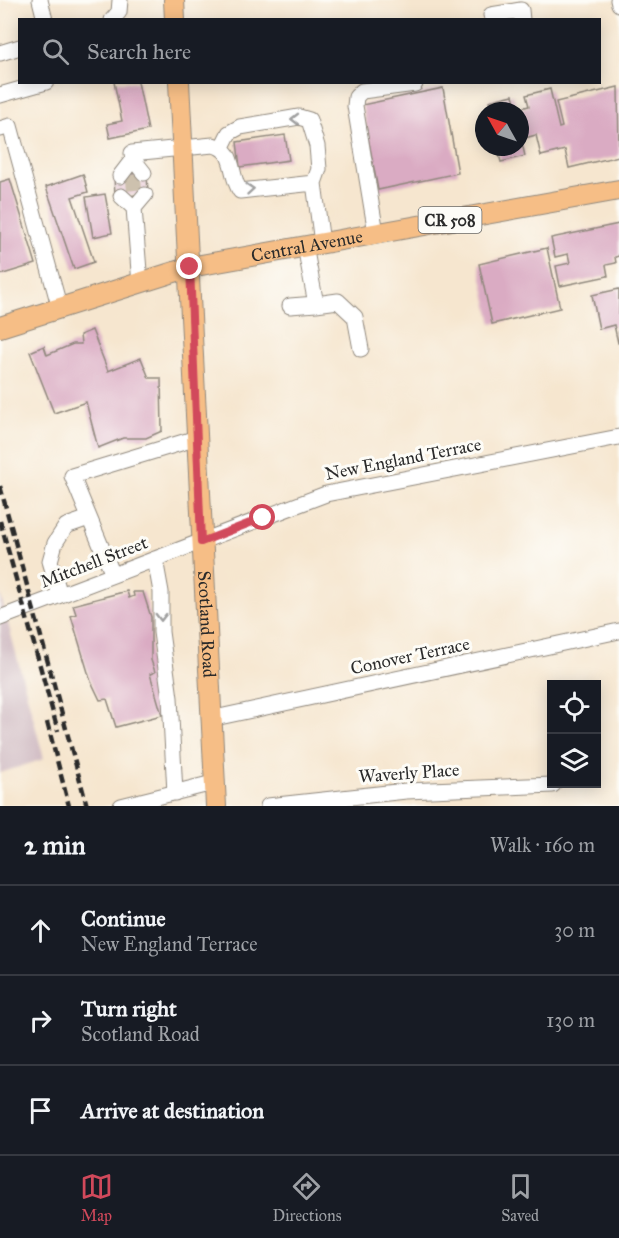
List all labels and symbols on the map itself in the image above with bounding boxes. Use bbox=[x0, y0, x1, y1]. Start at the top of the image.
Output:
north arrow bbox=[475, 102, 529, 156]
one-way arrow bbox=[290, 113, 299, 125]
one-way arrow bbox=[245, 183, 254, 196]
road number: CR 508 bbox=[418, 207, 482, 233]
street label: Central Avenue bbox=[249, 225, 364, 267]
route end bbox=[176, 253, 202, 279]
street label: New England Terrace bbox=[323, 433, 483, 486]
route start bbox=[249, 504, 275, 530]
street label: Mitchell Street bbox=[37, 531, 151, 593]
street label: Scotland Road bbox=[193, 570, 220, 678]
one-way arrow bbox=[155, 613, 167, 622]
street label: Conover Terrace bbox=[348, 633, 472, 679]
street label: Waverly Place bbox=[358, 759, 460, 787]

